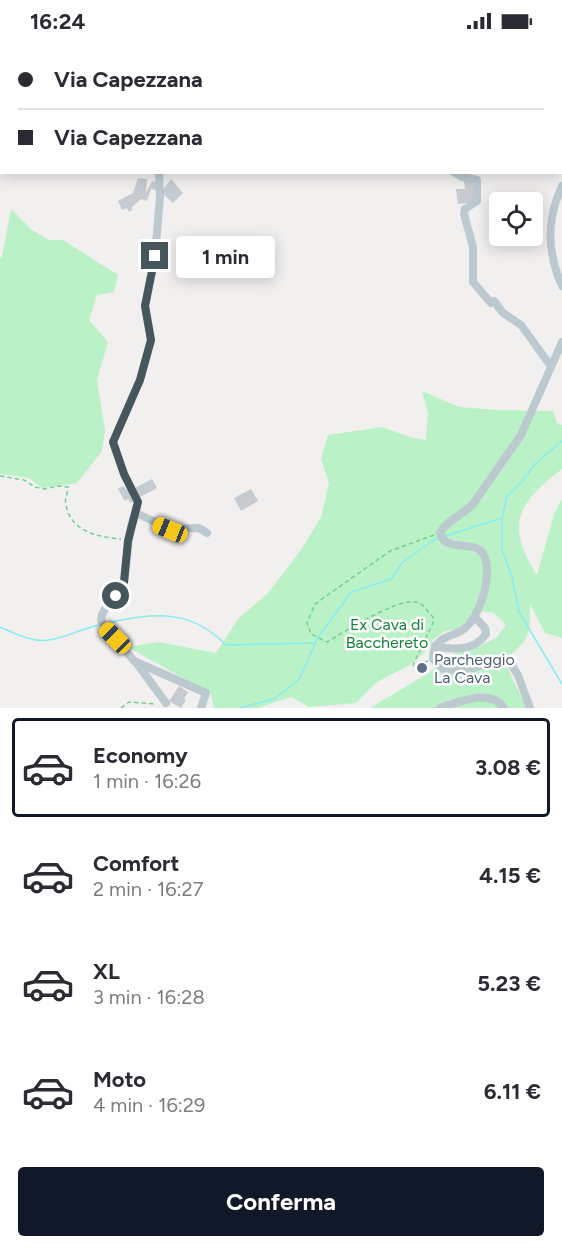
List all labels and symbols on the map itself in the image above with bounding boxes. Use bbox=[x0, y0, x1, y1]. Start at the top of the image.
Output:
callout: 1 min bbox=[176, 235, 275, 277]
route end bbox=[141, 242, 168, 269]
car bbox=[150, 515, 190, 545]
route start bbox=[102, 582, 129, 609]
park label: Ex Cava di Bacchereto bbox=[346, 615, 428, 652]
car bbox=[96, 619, 134, 657]
place label: Parcheggio La Cava bbox=[434, 650, 515, 687]
marker: Parcheggio La Cava bbox=[415, 661, 429, 675]

